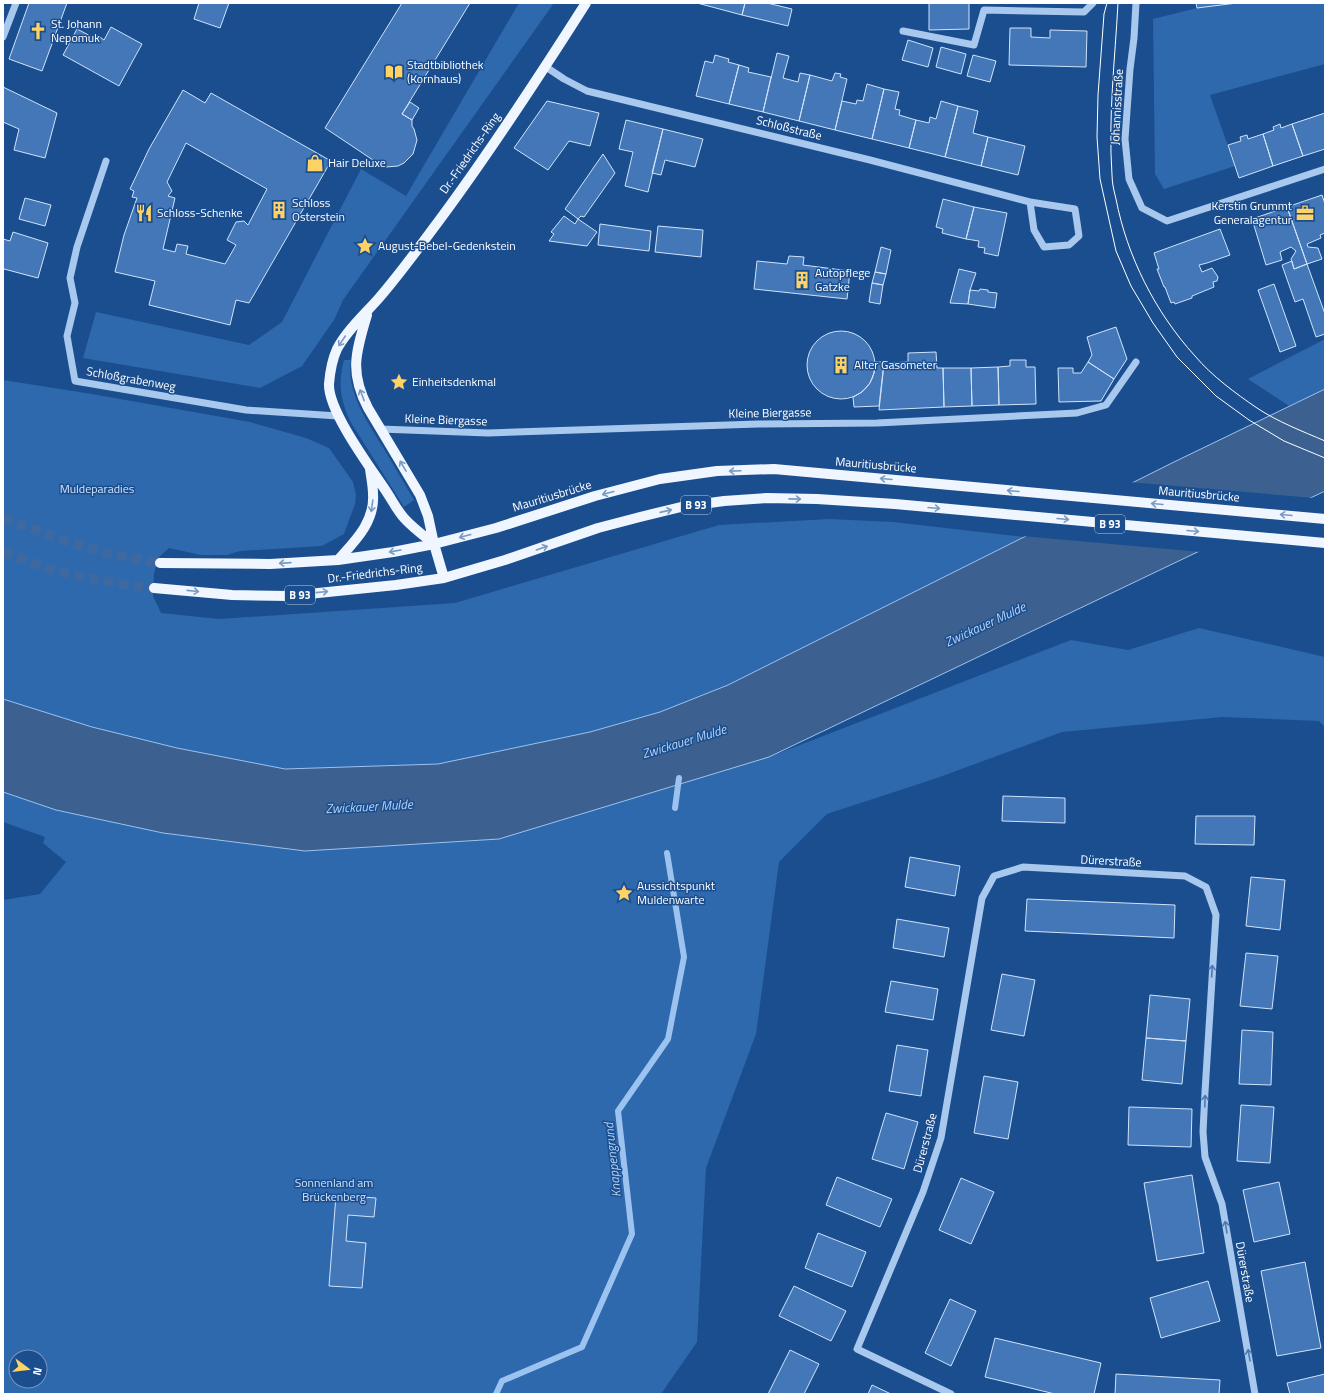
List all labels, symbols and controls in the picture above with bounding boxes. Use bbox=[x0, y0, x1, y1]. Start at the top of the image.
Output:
place label: St. Johann Nepomuk bbox=[51, 14, 102, 47]
church icon: St. Johann Nepomuk bbox=[28, 21, 48, 41]
place label: Stadtbibliothek (Kornhaus) bbox=[407, 55, 484, 88]
library icon: Stadtbibliothek (Kornhaus) bbox=[384, 62, 404, 82]
street label: Johannisstraße bbox=[1105, 68, 1128, 146]
street label: Dr.-Friedrichs-Ring bbox=[434, 108, 505, 197]
street label: Schloßstraße bbox=[754, 110, 824, 145]
shop icon: Hair Deluxe bbox=[305, 153, 325, 173]
place label: Hair Deluxe bbox=[328, 153, 386, 172]
place label: Schloss Osterstein bbox=[292, 193, 345, 226]
place label: Kerstin Grummt Generalagentur bbox=[1211, 196, 1293, 229]
building icon: Schloss Osterstein bbox=[269, 200, 289, 220]
restaurant icon: Schloss-Schenke bbox=[134, 203, 154, 223]
place label: Schloss-Schenke bbox=[157, 203, 243, 222]
office icon: Kerstin Grummt Generalagentur bbox=[1295, 203, 1315, 223]
place icon: August-Bebel-Gedenkstein bbox=[355, 236, 375, 256]
place label: August-Bebel-Gedenkstein bbox=[378, 236, 516, 255]
place label: Autopflege Gatzke bbox=[815, 263, 870, 296]
building icon: Autopflege Gatzke bbox=[792, 270, 812, 290]
one-way arrow bbox=[338, 336, 346, 347]
building icon: Alter Gasometer bbox=[831, 355, 851, 375]
place label: Alter Gasometer bbox=[854, 355, 937, 374]
street label: Schloßgrabenweg bbox=[85, 361, 177, 396]
place icon: Einheitsdenkmal bbox=[389, 372, 409, 392]
place label: Einheitsdenkmal bbox=[412, 372, 496, 391]
one-way arrow bbox=[357, 389, 365, 401]
street label: Kleine Biergasse bbox=[728, 402, 812, 423]
street label: Kleine Biergasse bbox=[404, 409, 488, 430]
street label: Mauritiusbrücke bbox=[834, 451, 918, 478]
one-way arrow bbox=[398, 460, 406, 472]
one-way arrow bbox=[729, 467, 742, 475]
street label: Mauritiusbrücke bbox=[510, 474, 594, 517]
one-way arrow bbox=[880, 476, 893, 483]
park label: Muldeparadies bbox=[60, 479, 135, 498]
street label: Mauritiusbrücke bbox=[1157, 480, 1241, 507]
one-way arrow bbox=[1007, 487, 1020, 494]
one-way arrow bbox=[602, 490, 615, 497]
one-way arrow bbox=[788, 495, 801, 503]
road number: B 93 bbox=[681, 496, 711, 514]
one-way arrow bbox=[368, 499, 376, 512]
one-way arrow bbox=[1151, 500, 1164, 507]
one-way arrow bbox=[927, 504, 940, 511]
one-way arrow bbox=[659, 506, 672, 514]
one-way arrow bbox=[1280, 512, 1293, 519]
road number: B 93 bbox=[1095, 515, 1125, 533]
one-way arrow bbox=[1056, 516, 1069, 523]
one-way arrow bbox=[1186, 527, 1199, 535]
one-way arrow bbox=[459, 533, 472, 540]
one-way arrow bbox=[535, 544, 548, 551]
one-way arrow bbox=[389, 548, 402, 556]
street label: Dr.-Friedrichs-Ring bbox=[326, 557, 424, 588]
one-way arrow bbox=[279, 560, 292, 567]
road number: B 93 bbox=[285, 586, 315, 604]
one-way arrow bbox=[186, 588, 199, 595]
one-way arrow bbox=[315, 589, 328, 596]
water label: Zwickauer Mulde bbox=[941, 596, 1030, 652]
water label: Zwickauer Mulde bbox=[639, 718, 730, 763]
water label: Zwickauer Mulde bbox=[325, 794, 414, 818]
street label: Dürerstraße bbox=[1080, 849, 1142, 872]
place label: Aussichtspunkt Muldenwarte bbox=[637, 876, 716, 909]
place icon: Aussichtspunkt Muldenwarte bbox=[614, 883, 634, 903]
one-way arrow bbox=[1209, 965, 1216, 978]
one-way arrow bbox=[1201, 1095, 1208, 1108]
street label: Dürerstraße bbox=[907, 1111, 942, 1175]
water label: Knappengrund bbox=[598, 1120, 626, 1198]
park label: Sonnenland am Brückenberg bbox=[295, 1173, 373, 1206]
one-way arrow bbox=[1222, 1221, 1230, 1234]
street label: Dürerstraße bbox=[1231, 1240, 1260, 1304]
north arrow bbox=[8, 1349, 48, 1389]
one-way arrow bbox=[1244, 1349, 1252, 1362]
text: N bbox=[29, 1366, 46, 1377]

